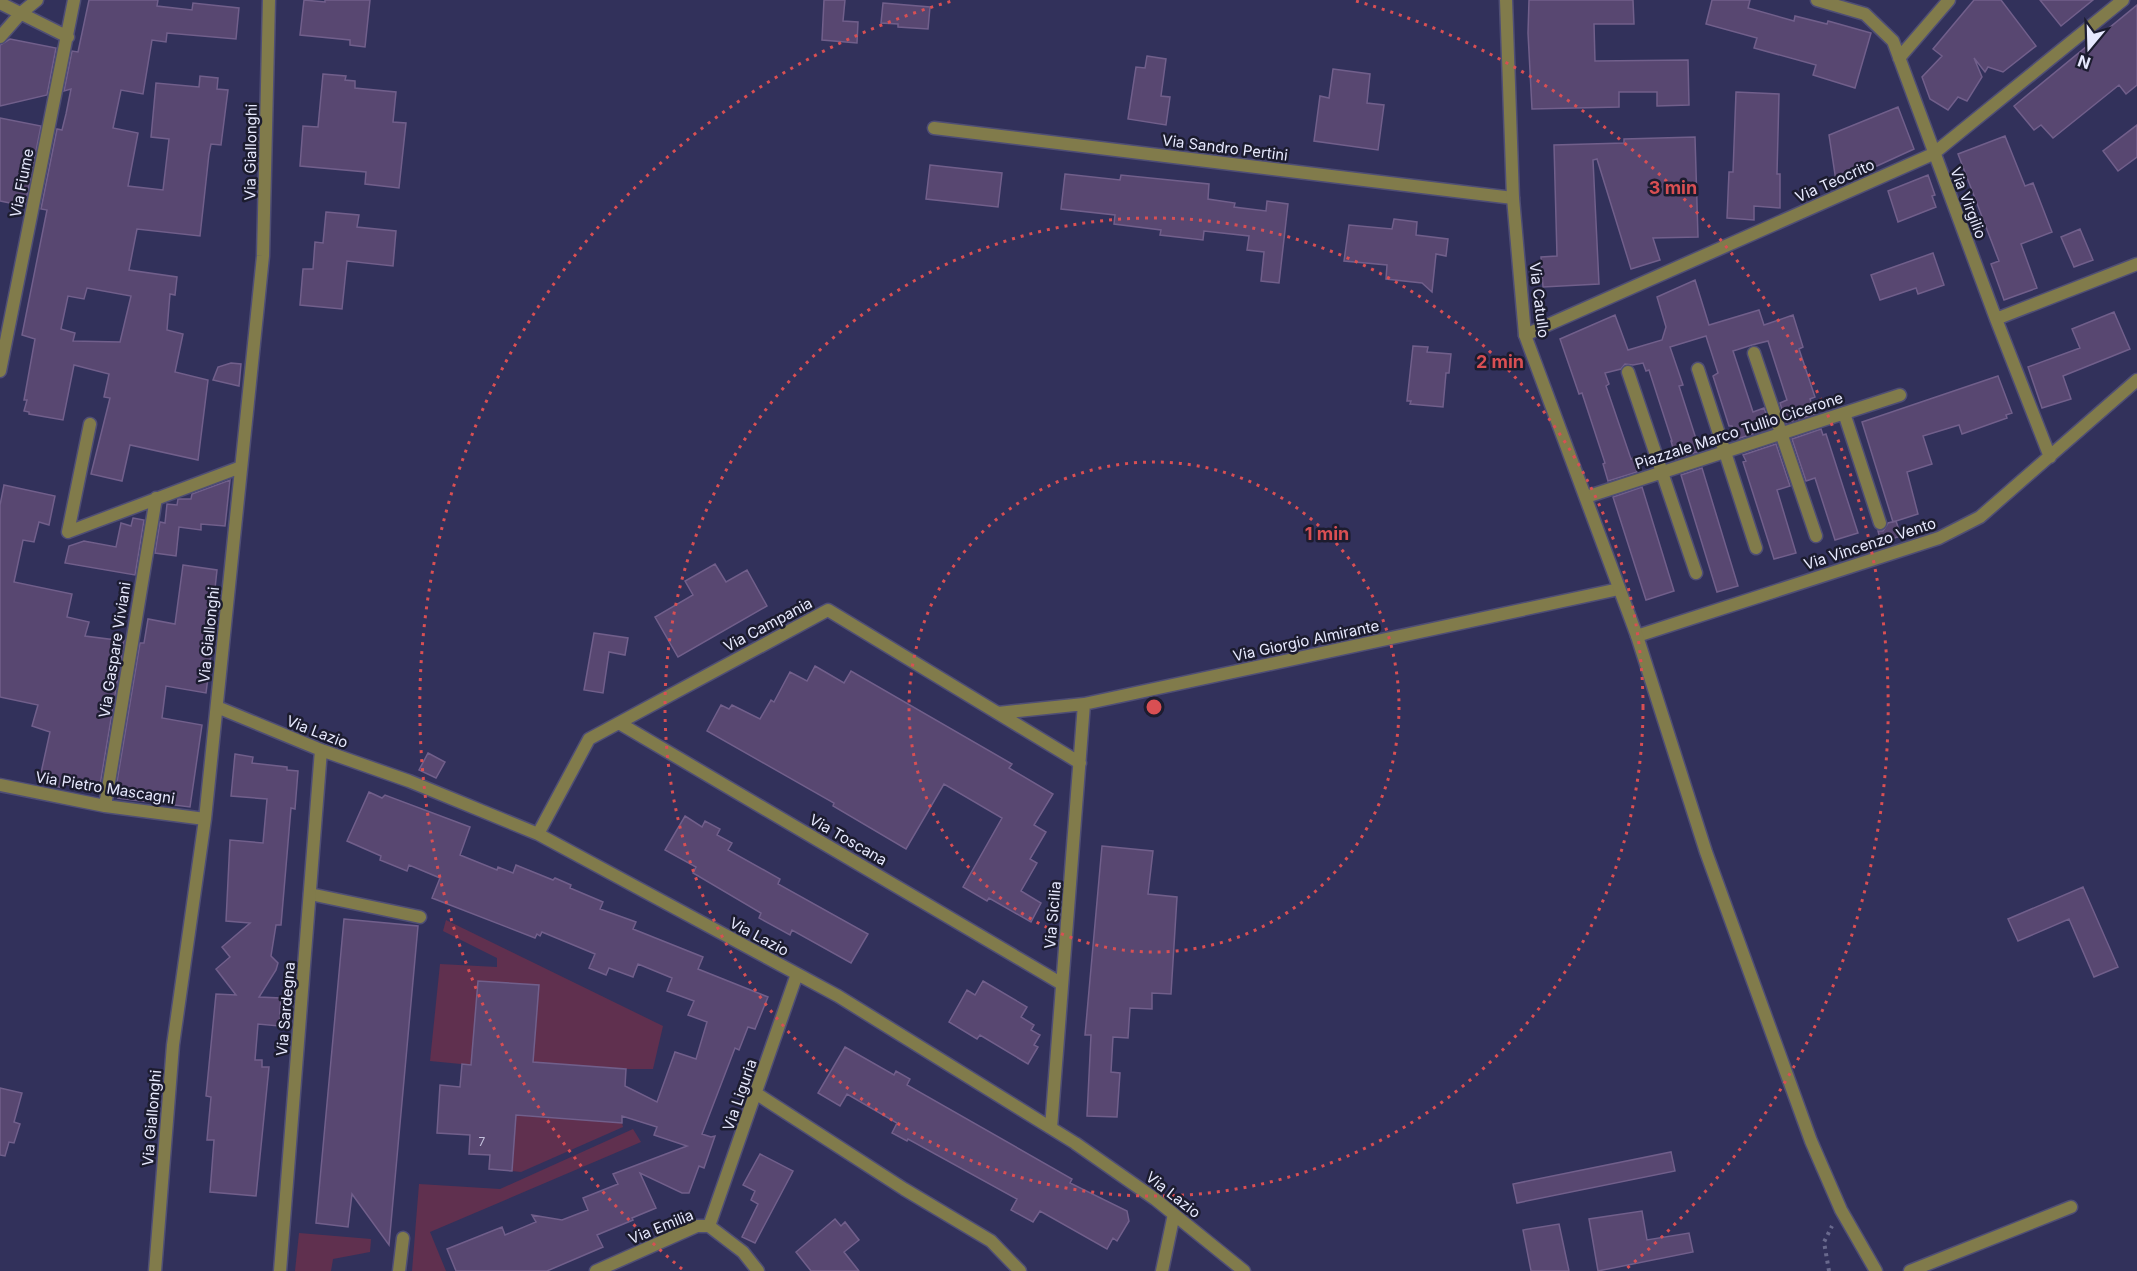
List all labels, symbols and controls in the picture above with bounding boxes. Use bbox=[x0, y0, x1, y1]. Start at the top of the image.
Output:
north arrow bbox=[2059, 18, 2119, 78]
text: N bbox=[2075, 51, 2093, 74]
street label: Via Giallonghi bbox=[240, 103, 261, 201]
street label: Via Sandro Pertini bbox=[1161, 130, 1289, 165]
street label: Via Fiume bbox=[6, 147, 38, 219]
street label: Via Teocrito bbox=[1792, 155, 1877, 206]
street label: Via Virgilio bbox=[1946, 164, 1991, 241]
text: 3 min bbox=[1649, 177, 1697, 198]
street label: Via Catullo bbox=[1525, 261, 1554, 339]
text: 2 min bbox=[1476, 351, 1524, 372]
street label: Piazzale Marco Tullio Cicerone bbox=[1632, 388, 1845, 473]
street label: Via Vincenzo Vento bbox=[1801, 513, 1938, 574]
text: 1 min bbox=[1305, 523, 1349, 544]
street label: Via Gaspare Viviani bbox=[94, 581, 135, 719]
street label: Via Giallonghi bbox=[194, 586, 223, 684]
street label: Via Campania bbox=[720, 593, 815, 656]
street label: Via Giorgio Almirante bbox=[1231, 616, 1381, 665]
centre of rings bbox=[1144, 697, 1164, 717]
street label: Via Lazio bbox=[284, 711, 351, 752]
street label: Via Pietro Mascagni bbox=[34, 767, 176, 808]
street label: Via Toscana bbox=[806, 810, 890, 869]
street label: Via Sicilia bbox=[1040, 880, 1065, 950]
street label: Via Lazio bbox=[726, 913, 792, 960]
street label: Via Sardegna bbox=[272, 961, 299, 1057]
street label: Via Liguria bbox=[718, 1056, 761, 1133]
street label: Via Giallonghi bbox=[138, 1069, 165, 1167]
house number: 7 bbox=[479, 1134, 486, 1149]
street label: Via Lazio bbox=[1142, 1167, 1205, 1222]
street label: Via Emilia bbox=[626, 1205, 696, 1248]

